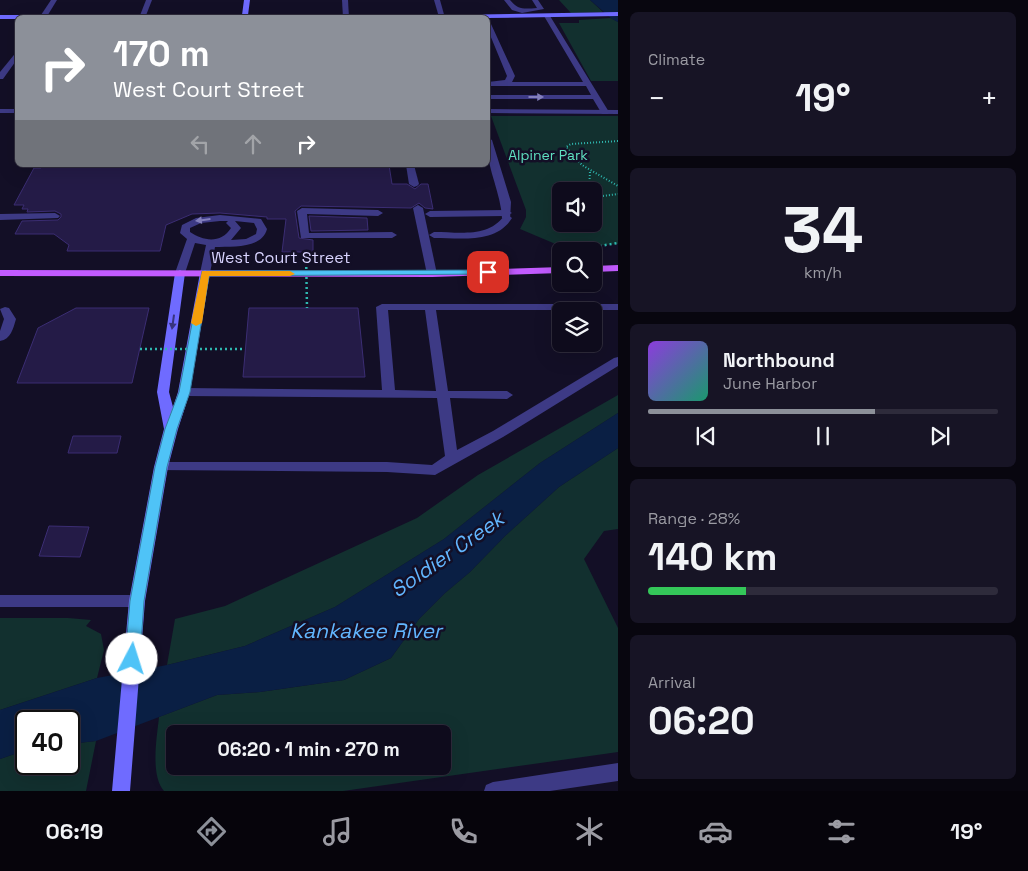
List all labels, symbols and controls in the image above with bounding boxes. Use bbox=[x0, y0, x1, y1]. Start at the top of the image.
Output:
text: 170 m bbox=[113, 32, 210, 76]
icon: right bbox=[30, 35, 95, 100]
text: Climate bbox=[648, 49, 705, 70]
text: 19° bbox=[795, 74, 851, 122]
text: West Court Street bbox=[113, 75, 305, 103]
text: − bbox=[648, 80, 665, 116]
text: + bbox=[981, 80, 998, 116]
one-way arrow bbox=[528, 93, 544, 101]
icon: left bbox=[186, 130, 214, 158]
icon: ahead bbox=[239, 130, 267, 158]
icon: right bbox=[292, 130, 320, 158]
park label: Alpiner Park bbox=[508, 146, 588, 164]
map controls bbox=[552, 182, 602, 352]
button: sound bbox=[552, 182, 602, 232]
text: 34 bbox=[783, 188, 863, 271]
one-way arrow bbox=[194, 216, 210, 224]
button: search bbox=[552, 242, 602, 292]
street label: West Court Street bbox=[211, 247, 351, 268]
pin bbox=[467, 251, 509, 293]
icon: arrive bbox=[474, 258, 502, 286]
text: km/h bbox=[804, 262, 842, 283]
button: layers bbox=[552, 302, 602, 352]
one-way arrow bbox=[169, 314, 177, 330]
text: Northbound bbox=[723, 348, 835, 373]
text: June Harbor bbox=[723, 373, 817, 394]
icon: previous bbox=[692, 422, 720, 450]
icon: pause bbox=[809, 422, 837, 450]
icon: next bbox=[926, 422, 954, 450]
water label: Soldier Creek bbox=[385, 503, 511, 603]
text: Range · 28% bbox=[648, 508, 740, 529]
text: 140 km bbox=[648, 533, 778, 581]
water label: Kankakee River bbox=[290, 617, 444, 644]
position arrow bbox=[105, 632, 157, 684]
text: Arrival bbox=[648, 672, 696, 693]
text: 06:20 bbox=[648, 697, 755, 745]
speed limit sign: 40 bbox=[15, 710, 80, 775]
text: 06:20 · 1 min · 270 m bbox=[217, 737, 400, 762]
icon: directions bbox=[194, 814, 229, 849]
icon: music bbox=[320, 814, 355, 849]
icon: phone bbox=[446, 814, 481, 849]
icon: climate bbox=[572, 814, 607, 849]
icon: car bbox=[698, 814, 733, 849]
icon: filters bbox=[824, 814, 859, 849]
text: 06:19 bbox=[45, 817, 103, 845]
text: 19° bbox=[950, 817, 982, 845]

